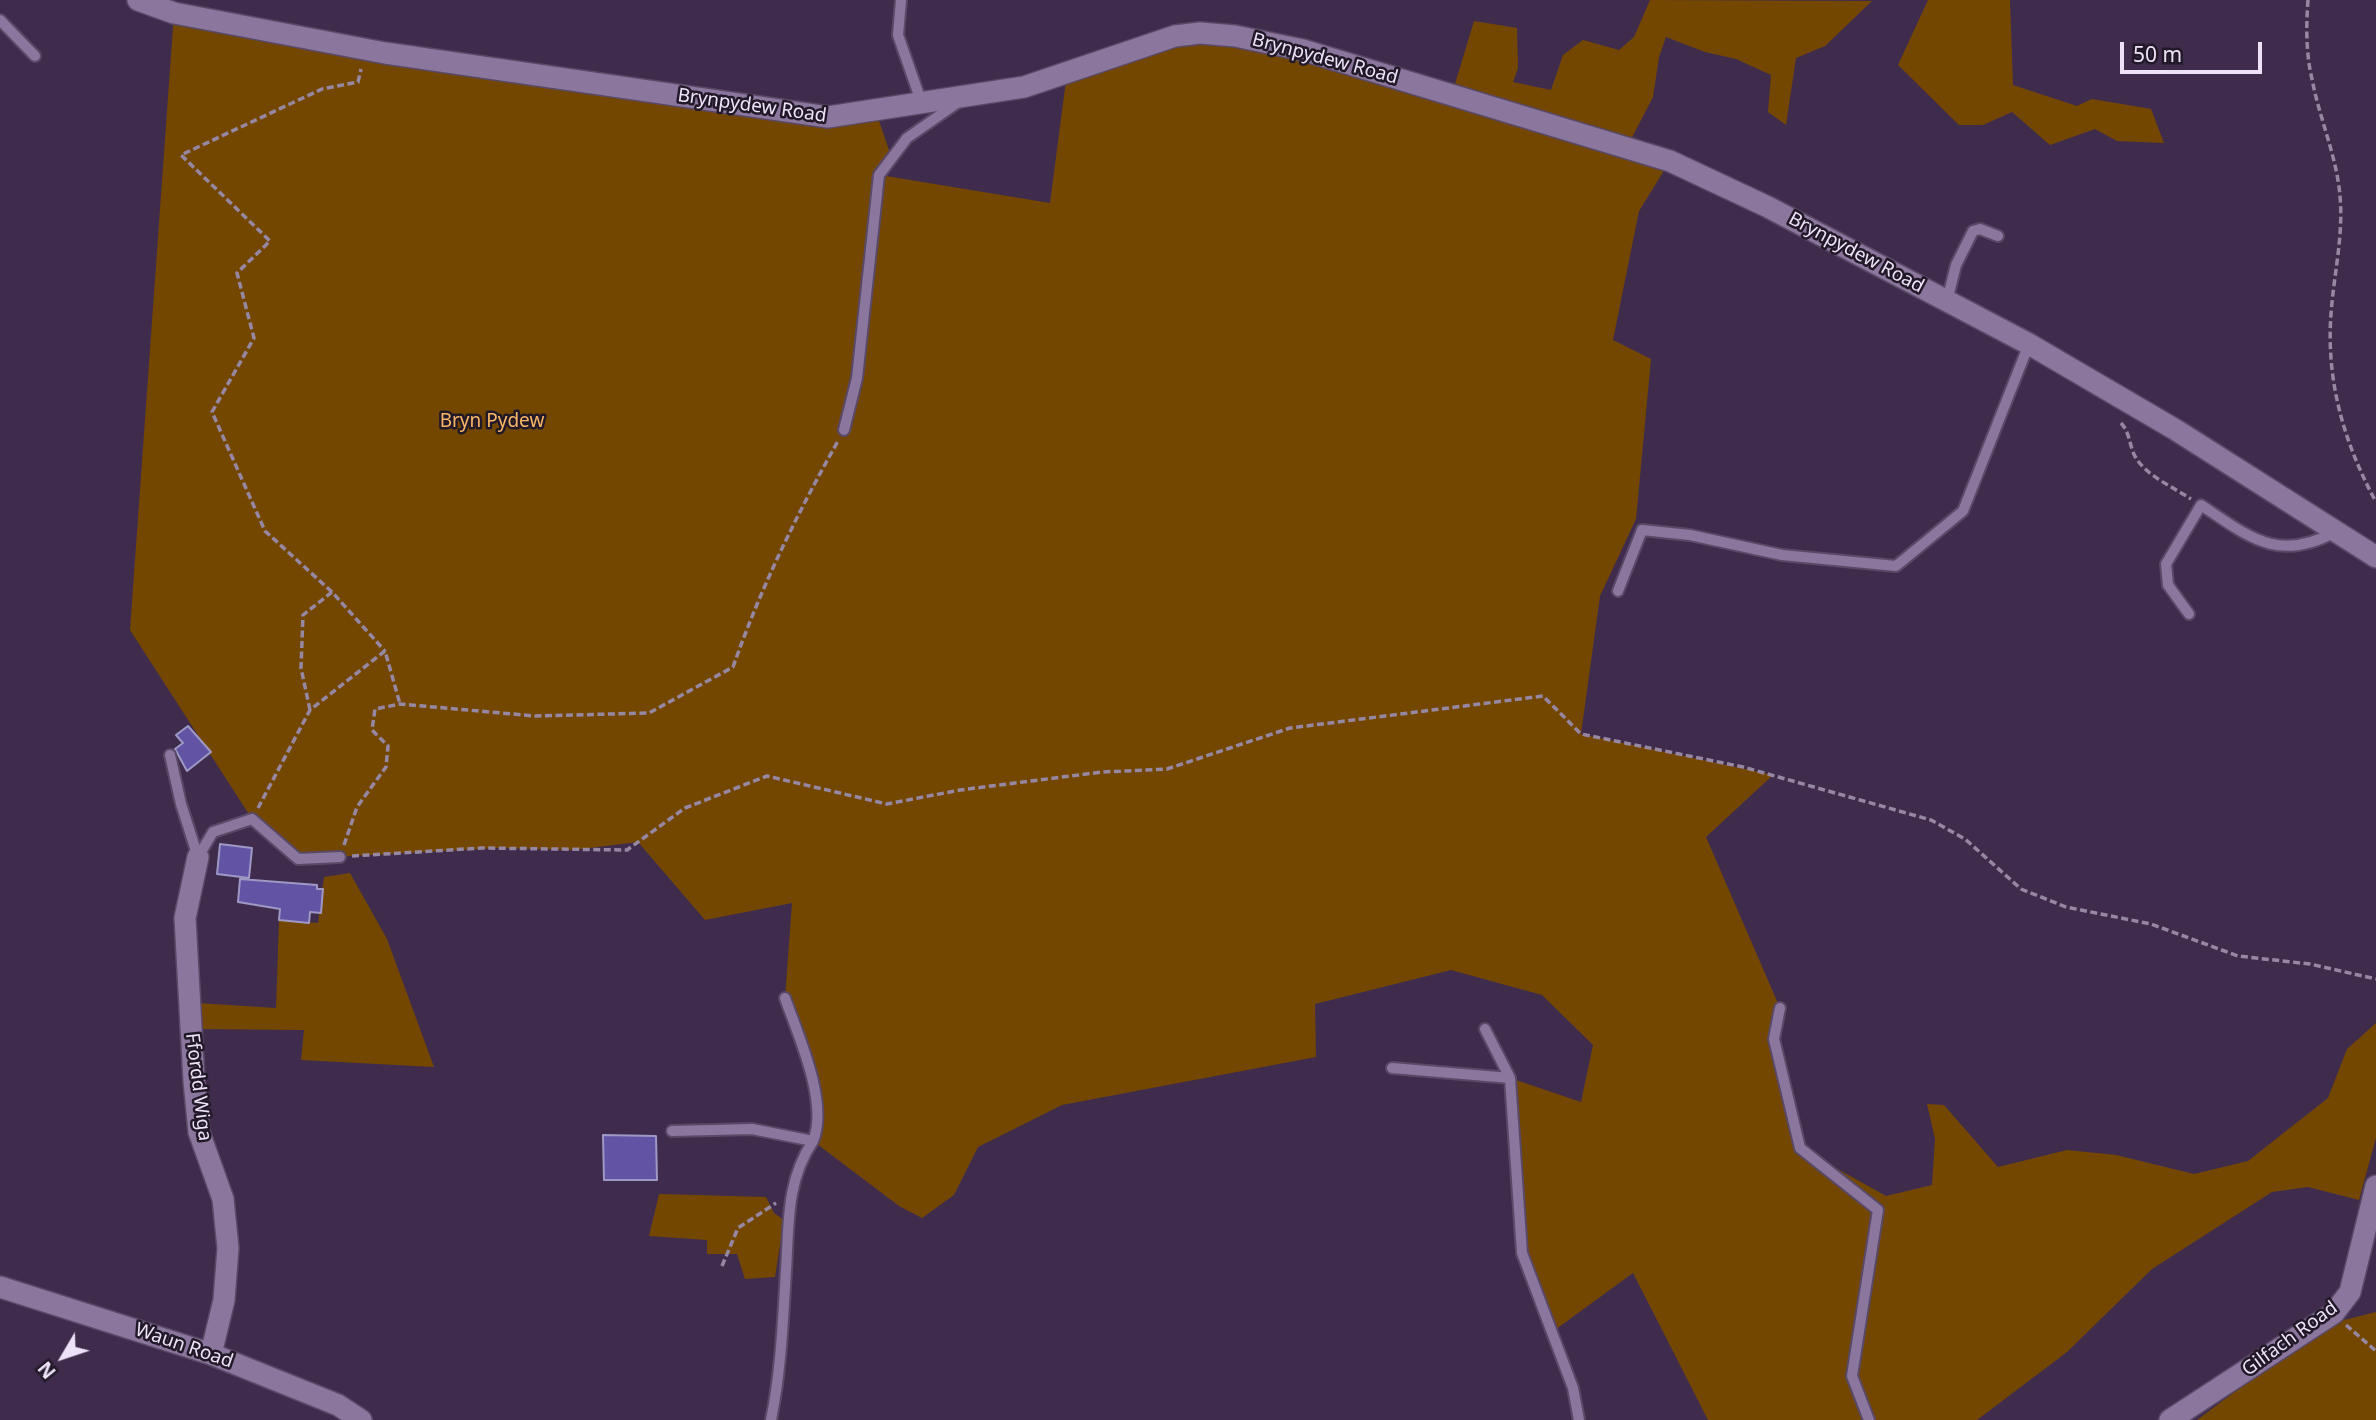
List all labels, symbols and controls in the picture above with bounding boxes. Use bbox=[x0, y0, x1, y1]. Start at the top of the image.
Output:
scale bar bbox=[2124, 28, 2266, 72]
street label: Brynpydew Road bbox=[1250, 29, 1400, 89]
text: 50 m bbox=[2133, 40, 2182, 68]
street label: Brynpydew Road bbox=[676, 84, 828, 128]
street label: Brynpydew Road bbox=[1784, 208, 1928, 298]
park label: Bryn Pydew bbox=[440, 411, 544, 433]
street label: Ffordd Wiga bbox=[180, 1032, 216, 1142]
street label: Gilfach Road bbox=[2238, 1297, 2342, 1381]
street label: Waun Road bbox=[132, 1319, 236, 1373]
north arrow bbox=[28, 1322, 98, 1392]
text: N bbox=[32, 1356, 62, 1384]

